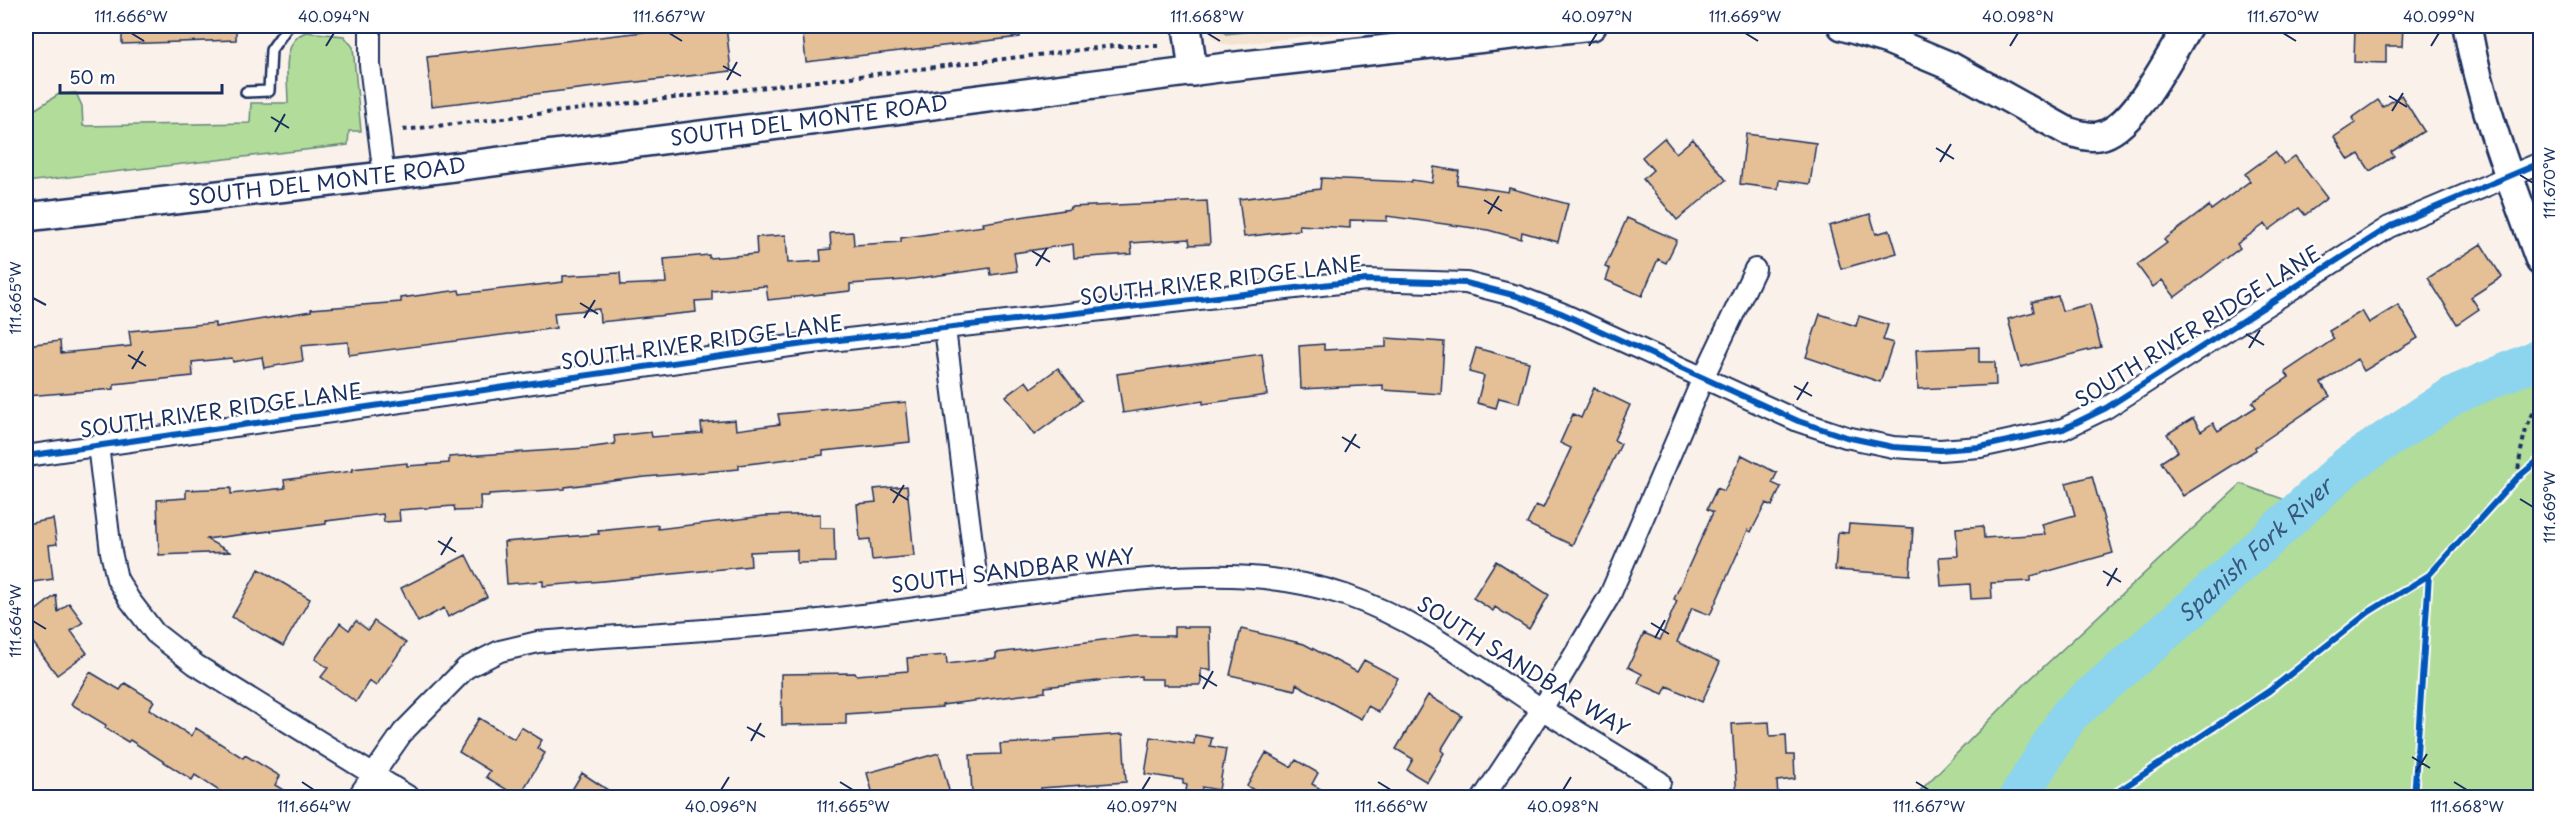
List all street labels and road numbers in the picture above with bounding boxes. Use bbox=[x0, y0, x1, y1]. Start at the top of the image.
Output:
street label: SOUTH DEL MONTE ROAD bbox=[668, 85, 950, 153]
street label: SOUTH DEL MONTE ROAD bbox=[186, 148, 468, 212]
street label: SOUTH RIVER RIDGE LANE bbox=[2068, 236, 2326, 414]
street label: SOUTH RIVER RIDGE LANE bbox=[1078, 246, 1364, 312]
street label: SOUTH RIVER RIDGE LANE bbox=[559, 305, 845, 377]
street label: SOUTH RIVER RIDGE LANE bbox=[78, 373, 364, 445]
street label: SOUTH SANDBAR WAY bbox=[889, 538, 1137, 600]
street label: SOUTH SANDBAR WAY bbox=[1412, 587, 1637, 744]

